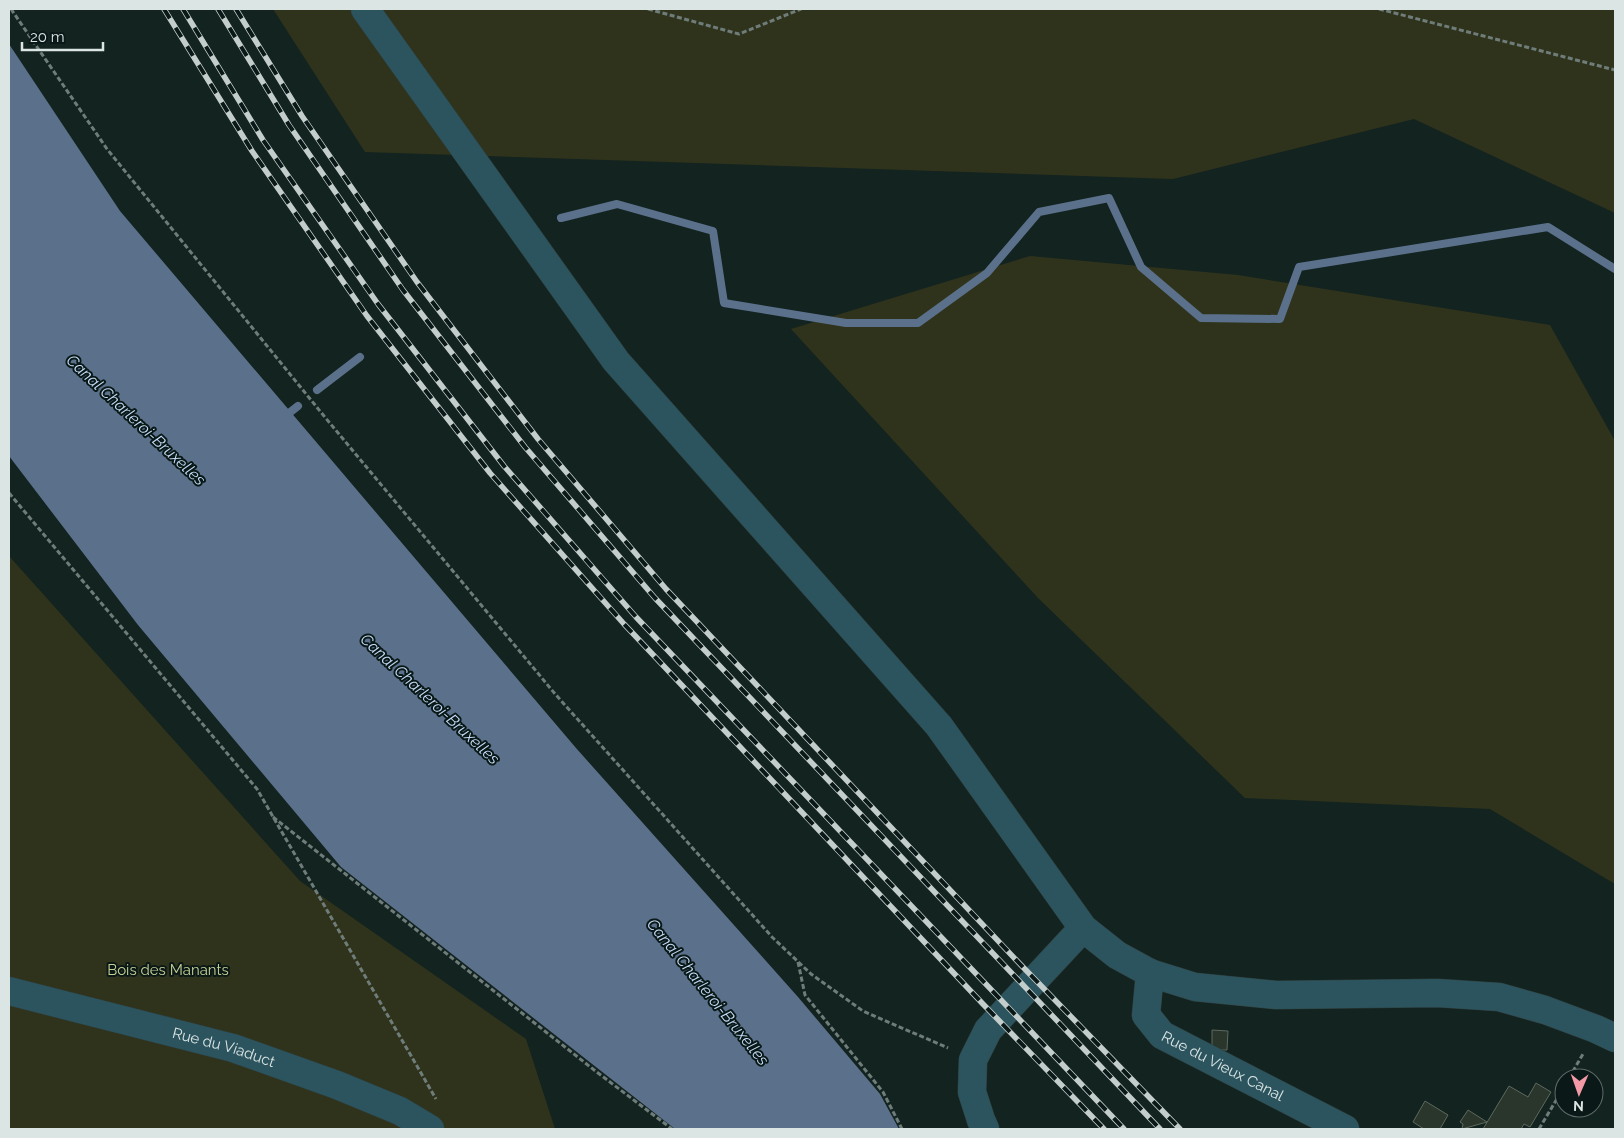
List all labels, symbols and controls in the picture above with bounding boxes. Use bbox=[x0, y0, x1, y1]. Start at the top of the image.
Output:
scale bar bbox=[22, 20, 104, 52]
text: 20 m bbox=[30, 28, 65, 46]
water label: Canal Charleroi-Bruxelles bbox=[63, 351, 210, 490]
water label: Canal Charleroi-Bruxelles bbox=[357, 630, 504, 769]
water label: Canal Charleroi-Bruxelles bbox=[643, 915, 773, 1070]
park label: Bois des Manants bbox=[107, 961, 229, 979]
street label: Rue du Viaduct bbox=[171, 1024, 277, 1071]
street label: Rue du Vieux Canal bbox=[1159, 1027, 1288, 1105]
north arrow bbox=[1554, 1068, 1604, 1118]
text: N bbox=[1573, 1098, 1584, 1114]

